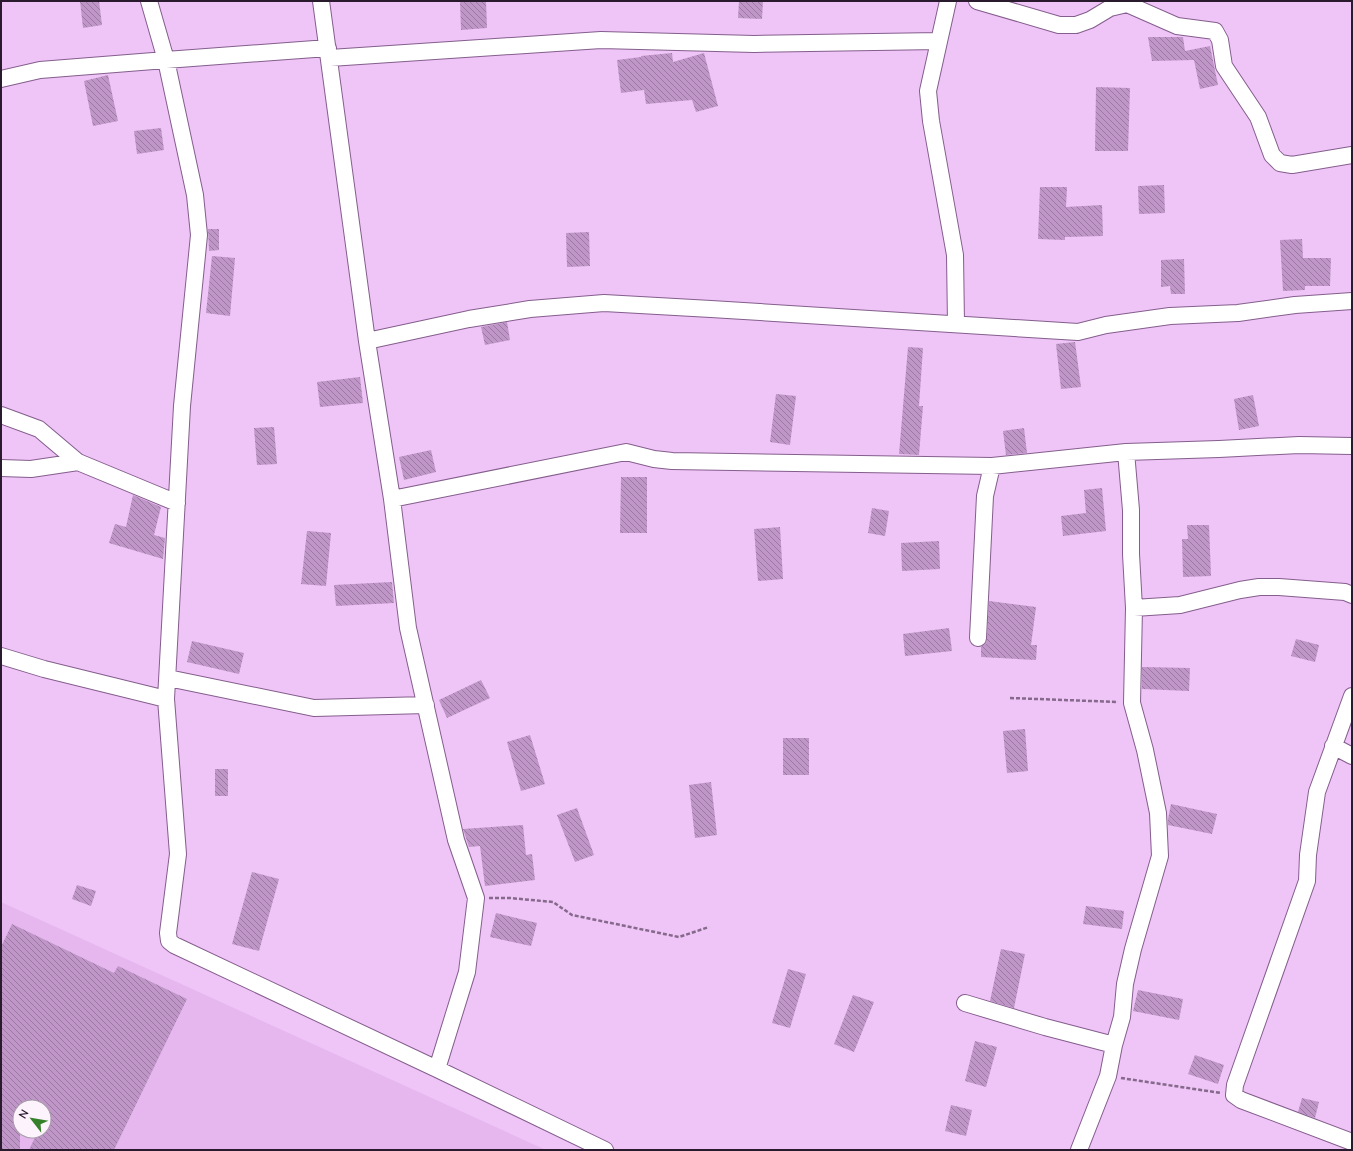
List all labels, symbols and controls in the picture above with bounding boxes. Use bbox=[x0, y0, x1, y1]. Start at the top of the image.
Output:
north arrow bbox=[12, 1099, 52, 1139]
text: N bbox=[15, 1107, 32, 1121]

